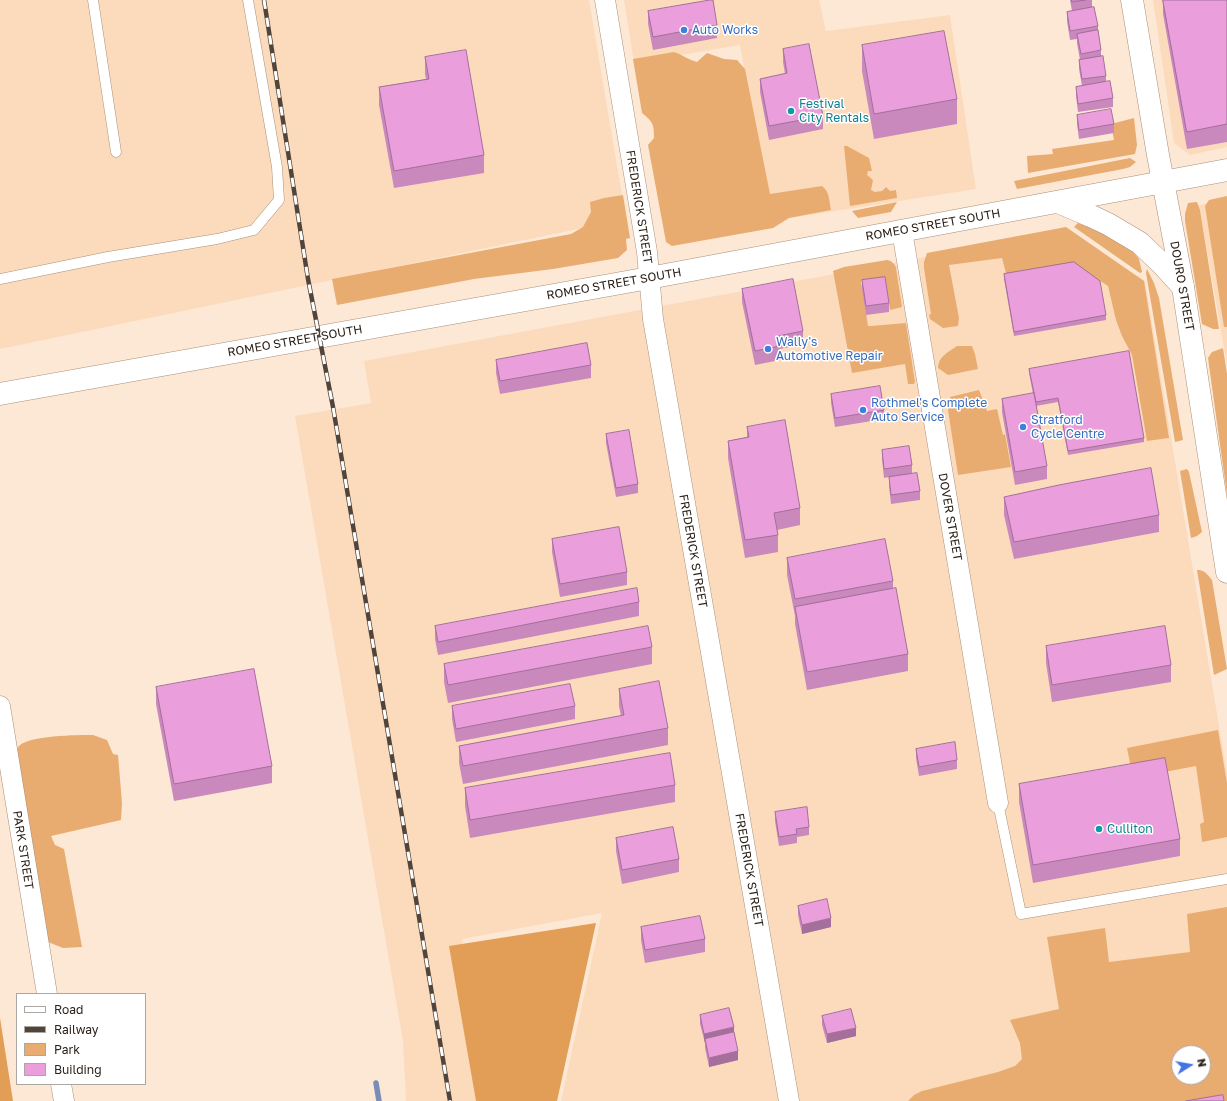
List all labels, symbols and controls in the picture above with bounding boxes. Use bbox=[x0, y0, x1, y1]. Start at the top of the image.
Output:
place label: Auto Works bbox=[692, 23, 758, 37]
marker: Auto Works bbox=[679, 25, 689, 35]
place label: Festival City Rentals bbox=[799, 97, 869, 125]
marker: Festival City Rentals bbox=[786, 106, 796, 116]
street label: FREDERICK STREET bbox=[623, 149, 655, 265]
street label: ROMEO STREET SOUTH bbox=[864, 206, 1002, 244]
street label: DOURO STREET bbox=[1167, 240, 1197, 332]
street label: ROMEO STREET SOUTH bbox=[545, 265, 683, 303]
street label: ROMEO STREET SOUTH bbox=[226, 322, 364, 360]
place label: Wally's Automotive Repair bbox=[776, 335, 882, 363]
marker: Wally's Automotive Repair bbox=[763, 344, 773, 354]
place label: Rothmel's Complete Auto Service bbox=[871, 396, 987, 424]
marker: Rothmel's Complete Auto Service bbox=[858, 405, 868, 415]
place label: Stratford Cycle Centre bbox=[1031, 413, 1105, 441]
marker: Stratford Cycle Centre bbox=[1018, 422, 1028, 432]
street label: DOVER STREET bbox=[935, 472, 965, 562]
street label: FREDERICK STREET bbox=[676, 493, 710, 609]
street label: PARK STREET bbox=[10, 809, 36, 891]
street label: FREDERICK STREET bbox=[732, 812, 766, 928]
place label: Culliton bbox=[1107, 822, 1153, 836]
marker: Culliton bbox=[1094, 824, 1104, 834]
legend bbox=[16, 993, 146, 1085]
text: Road bbox=[54, 1002, 83, 1017]
text: Railway bbox=[54, 1022, 99, 1037]
text: Park bbox=[54, 1042, 80, 1057]
north arrow bbox=[1171, 1045, 1211, 1085]
text: N bbox=[1195, 1057, 1209, 1068]
text: Building bbox=[54, 1062, 102, 1077]

